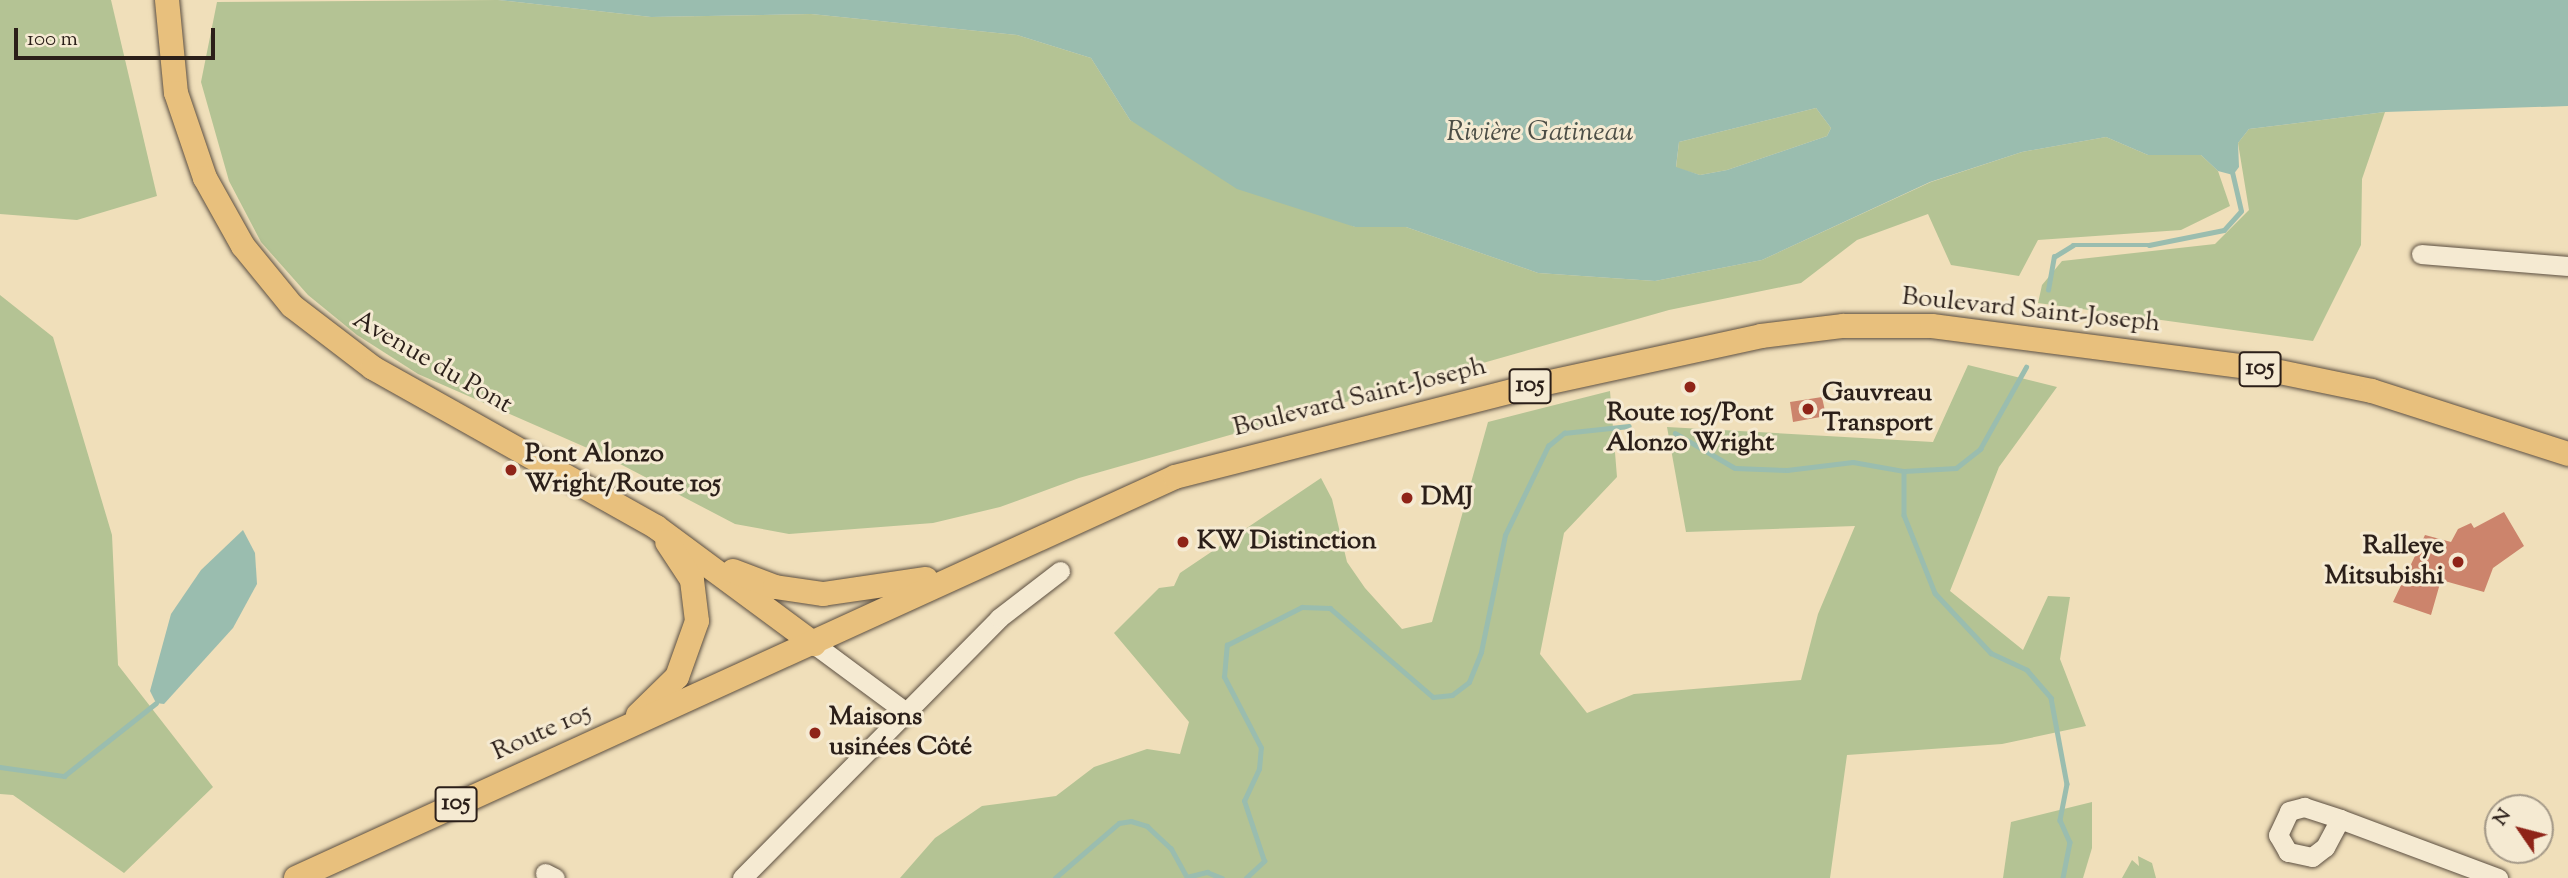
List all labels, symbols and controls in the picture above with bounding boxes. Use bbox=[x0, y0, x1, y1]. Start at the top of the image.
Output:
scale bar bbox=[18, 14, 219, 58]
text: 100 m bbox=[27, 25, 78, 55]
water label: Rivière Gatineau bbox=[1447, 116, 1633, 150]
street label: Boulevard Saint-Joseph bbox=[1900, 282, 2162, 340]
street label: Avenue du Pont bbox=[347, 305, 517, 421]
road number: 105 bbox=[2237, 348, 2283, 390]
street label: Boulevard Saint-Joseph bbox=[1230, 351, 1490, 445]
road number: 105 bbox=[1507, 366, 1553, 407]
place label: Gauvreau Transport bbox=[1822, 378, 1933, 440]
marker: Route 105/Pont Alonzo Wright bbox=[1682, 379, 1698, 395]
place label: Route 105/Pont Alonzo Wright bbox=[1606, 398, 1774, 460]
marker: Gauvreau Transport bbox=[1800, 401, 1816, 417]
place label: Pont Alonzo Wright/Route 105 bbox=[525, 439, 721, 500]
marker: Pont Alonzo Wright/Route 105 bbox=[503, 462, 519, 478]
place label: DMJ bbox=[1421, 482, 1473, 514]
marker: DMJ bbox=[1399, 490, 1415, 506]
place label: KW Distinction bbox=[1197, 526, 1377, 558]
place label: Ralleye Mitsubishi bbox=[2325, 531, 2444, 592]
marker: KW Distinction bbox=[1175, 534, 1191, 550]
marker: Ralleye Mitsubishi bbox=[2450, 554, 2466, 570]
street label: Route 105 bbox=[488, 697, 596, 769]
place label: Maisons usinées Côté bbox=[829, 702, 972, 764]
marker: Maisons usinées Côté bbox=[807, 725, 823, 741]
road number: 105 bbox=[433, 784, 479, 824]
north arrow bbox=[2484, 794, 2554, 864]
text: N bbox=[2488, 804, 2518, 832]

